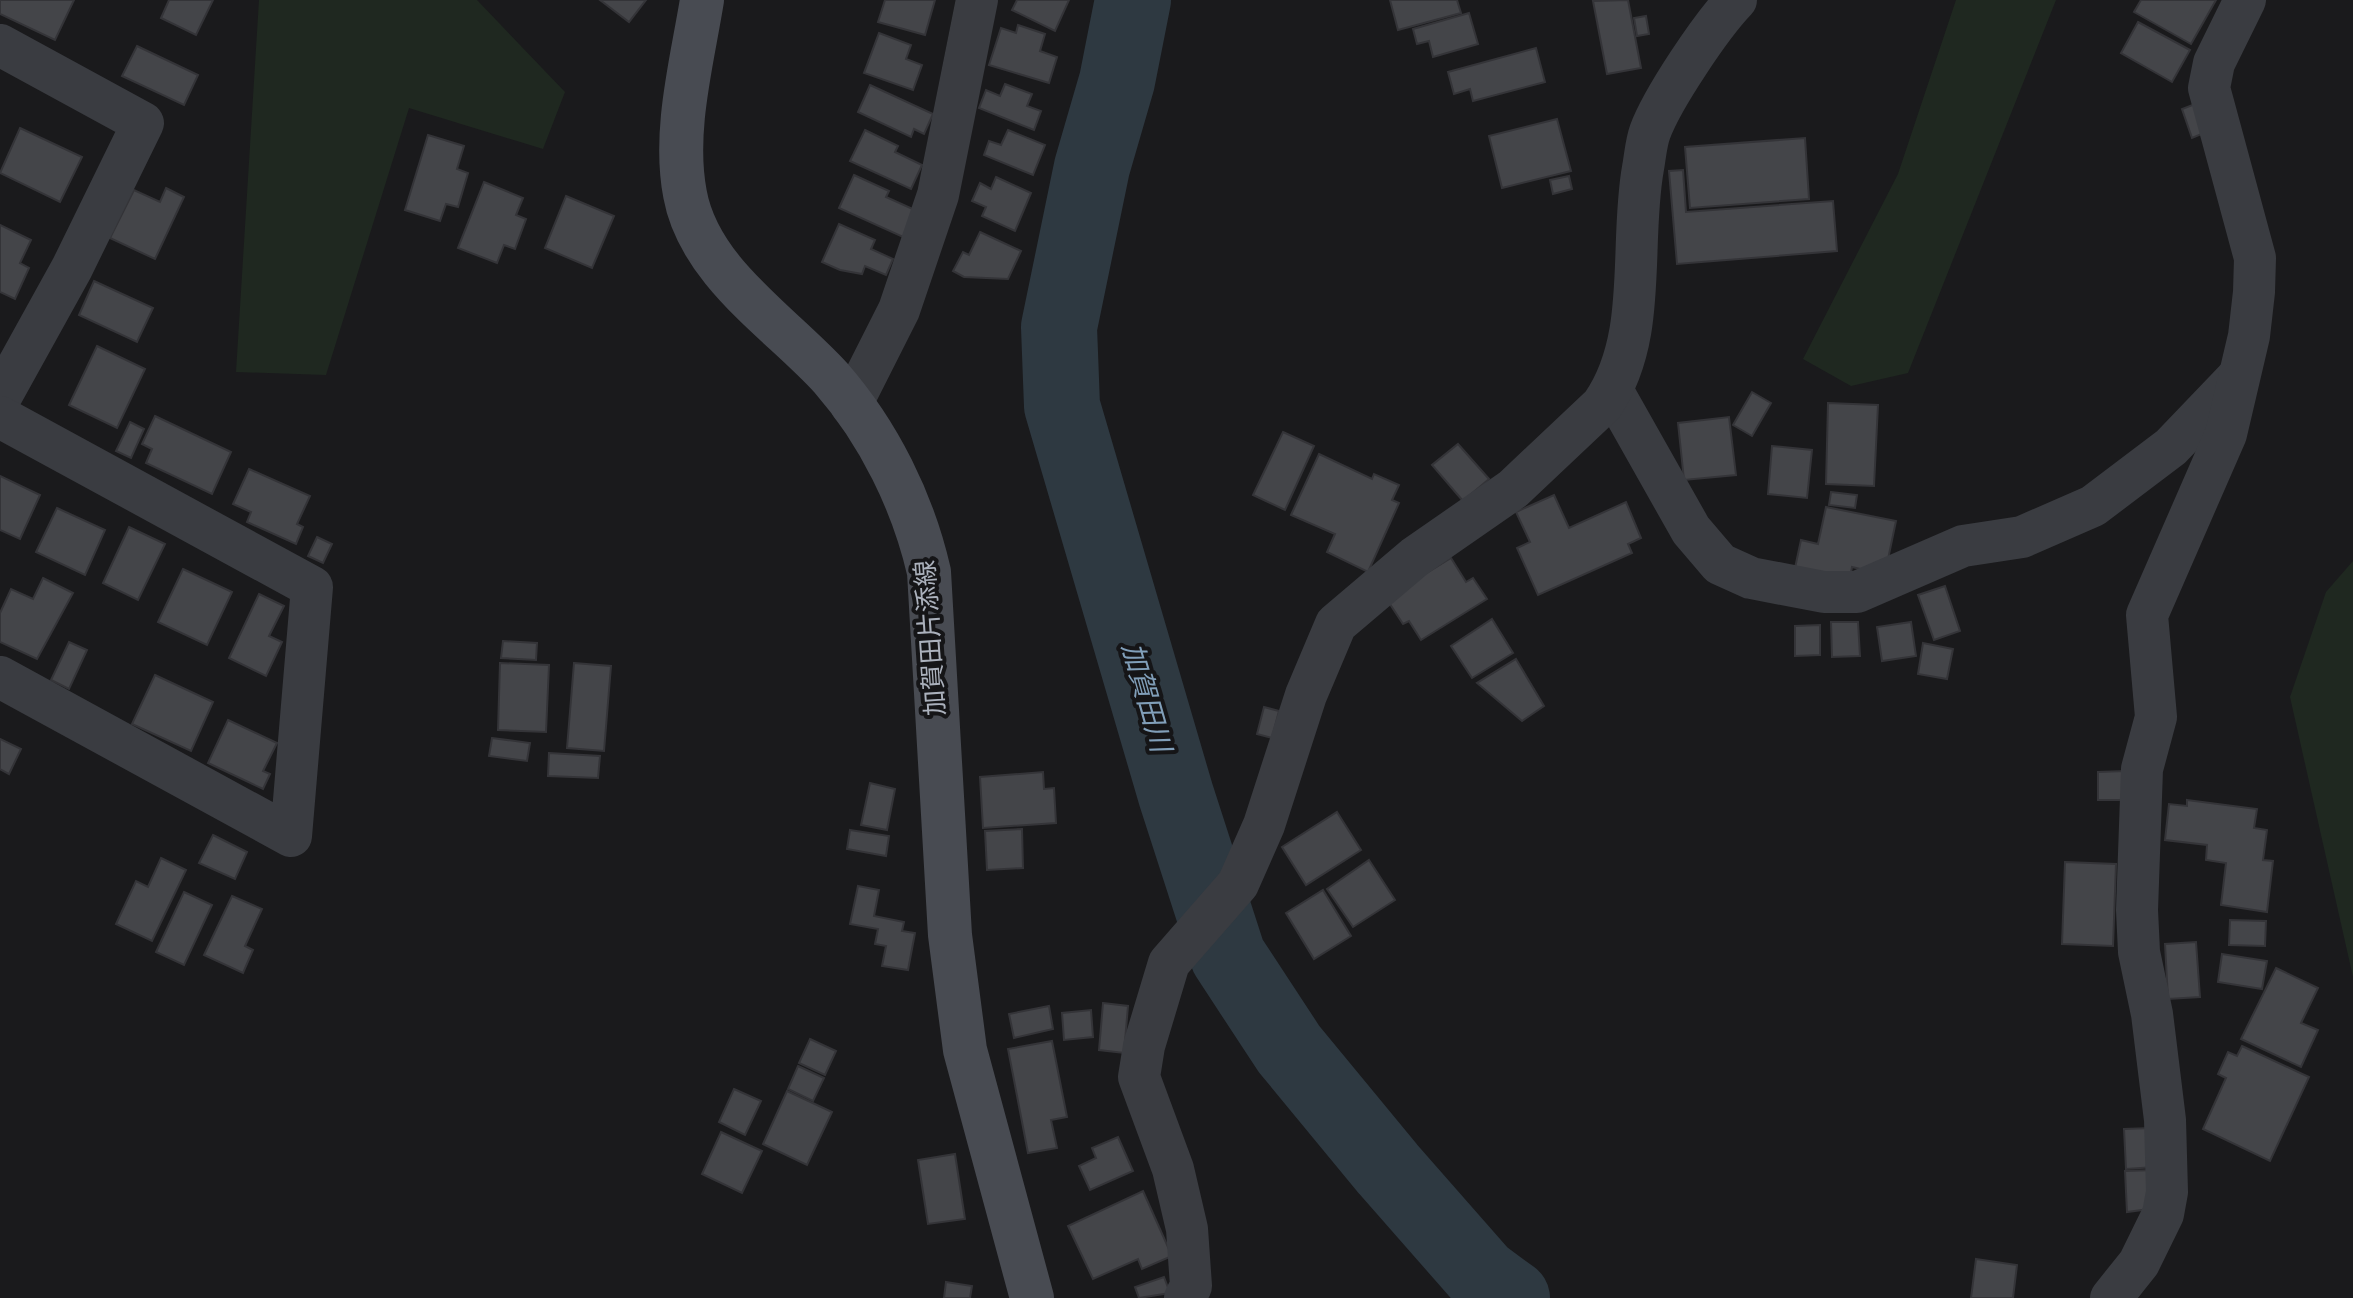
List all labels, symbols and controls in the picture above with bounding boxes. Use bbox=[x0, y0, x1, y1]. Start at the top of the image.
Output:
street label: 加賀田片添線 bbox=[908, 559, 952, 717]
water label: 加賀田川 bbox=[1114, 638, 1181, 759]

